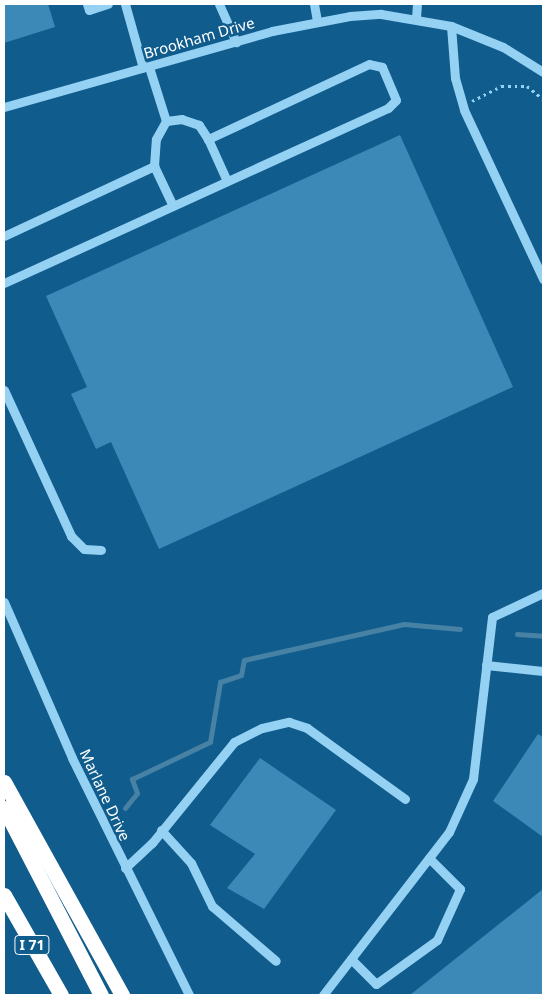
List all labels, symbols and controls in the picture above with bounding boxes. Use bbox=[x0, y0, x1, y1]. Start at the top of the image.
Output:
street label: Brookham Drive bbox=[141, 14, 257, 62]
street label: Marlane Drive bbox=[76, 746, 134, 844]
road number: I 71 bbox=[13, 934, 51, 956]

